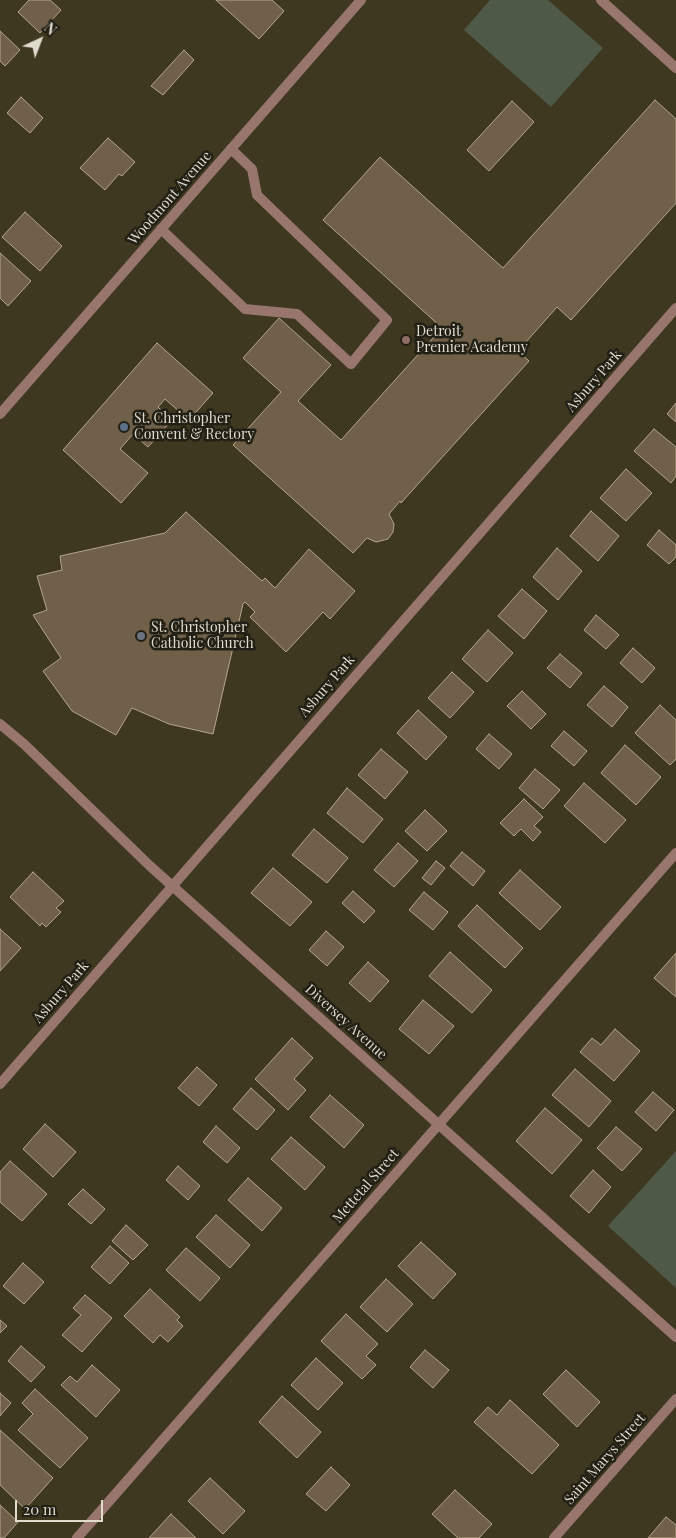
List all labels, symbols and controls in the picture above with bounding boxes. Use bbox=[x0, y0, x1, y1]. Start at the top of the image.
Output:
north arrow bbox=[15, 15, 65, 65]
text: N bbox=[40, 18, 61, 39]
street label: Woodmont Avenue bbox=[125, 148, 215, 248]
place label: Detroit Premier Academy bbox=[416, 324, 528, 357]
marker: Detroit Premier Academy bbox=[400, 334, 412, 346]
street label: Asbury Park bbox=[563, 347, 625, 415]
place label: St. Christopher Convent & Rectory bbox=[134, 411, 254, 444]
marker: St. Christopher Convent & Rectory bbox=[118, 421, 130, 433]
place label: St. Christopher Catholic Church bbox=[151, 620, 254, 652]
marker: St. Christopher Catholic Church bbox=[135, 630, 147, 642]
street label: Asbury Park bbox=[296, 652, 358, 720]
street label: Asbury Park bbox=[30, 958, 92, 1026]
street label: Diversey Avenue bbox=[302, 981, 390, 1063]
street label: Mettetal Street bbox=[329, 1146, 403, 1226]
street label: Saint Marys Street bbox=[561, 1410, 649, 1508]
scale bar bbox=[18, 1490, 105, 1522]
text: 20 m bbox=[23, 1499, 56, 1519]

